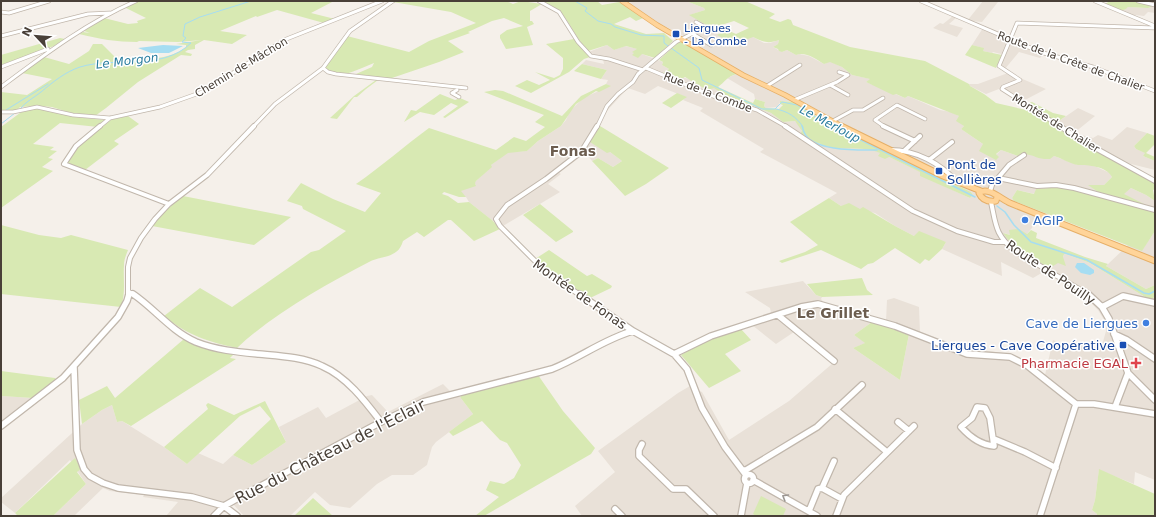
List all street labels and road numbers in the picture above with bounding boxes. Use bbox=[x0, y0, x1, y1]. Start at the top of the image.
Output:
street label: Route de la Crête de Chalier bbox=[996, 29, 1146, 94]
street label: Chemin de Mâchon bbox=[193, 35, 290, 100]
street label: Rue de la Combe bbox=[662, 70, 754, 115]
street label: Montée de Chalier bbox=[1010, 91, 1102, 156]
street label: Route de Pouilly bbox=[1003, 237, 1098, 308]
street label: Montée de Fonas bbox=[530, 256, 630, 333]
street label: Rue du Château de l'Éclair bbox=[232, 395, 429, 508]

